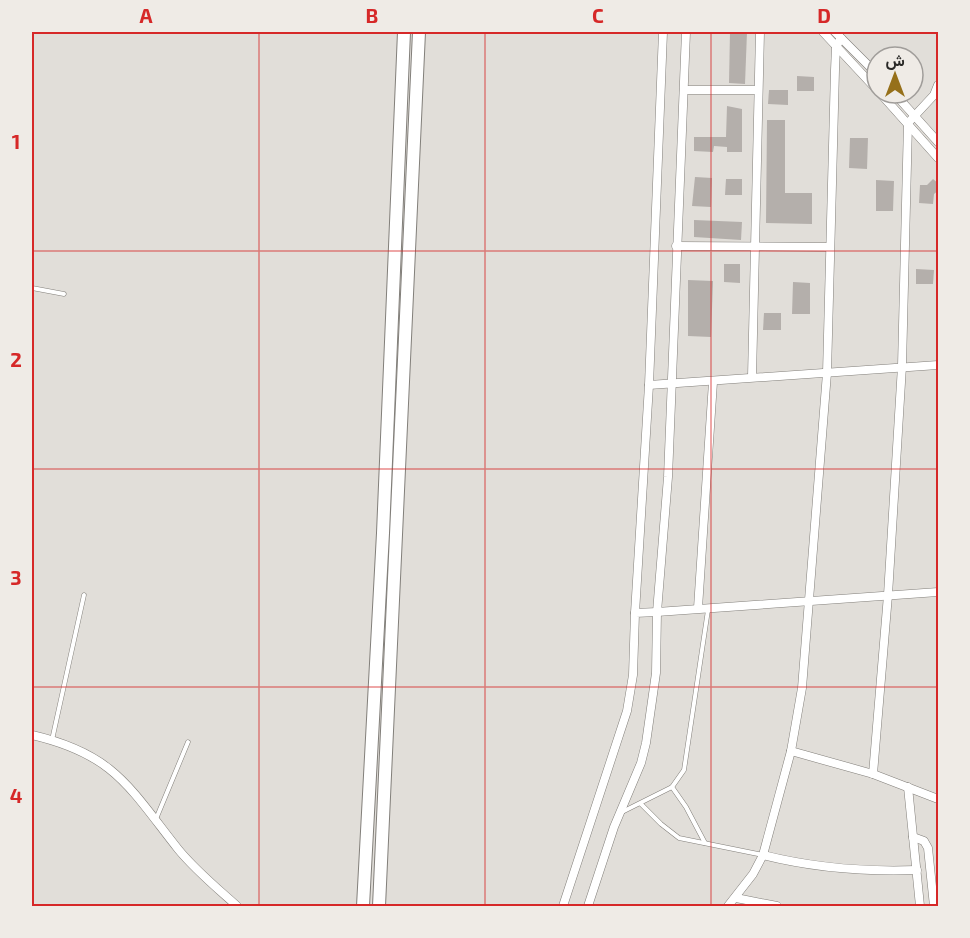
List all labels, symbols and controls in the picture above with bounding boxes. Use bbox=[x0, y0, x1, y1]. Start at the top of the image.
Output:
text: A bbox=[139, 3, 153, 27]
text: B bbox=[366, 3, 378, 27]
text: C bbox=[592, 3, 604, 27]
text: D bbox=[817, 3, 831, 27]
north arrow bbox=[865, 45, 925, 105]
text: ش bbox=[885, 50, 905, 70]
text: 1 bbox=[12, 129, 20, 153]
text: 2 bbox=[10, 347, 22, 371]
text: 3 bbox=[10, 565, 22, 589]
text: 4 bbox=[10, 783, 23, 807]

